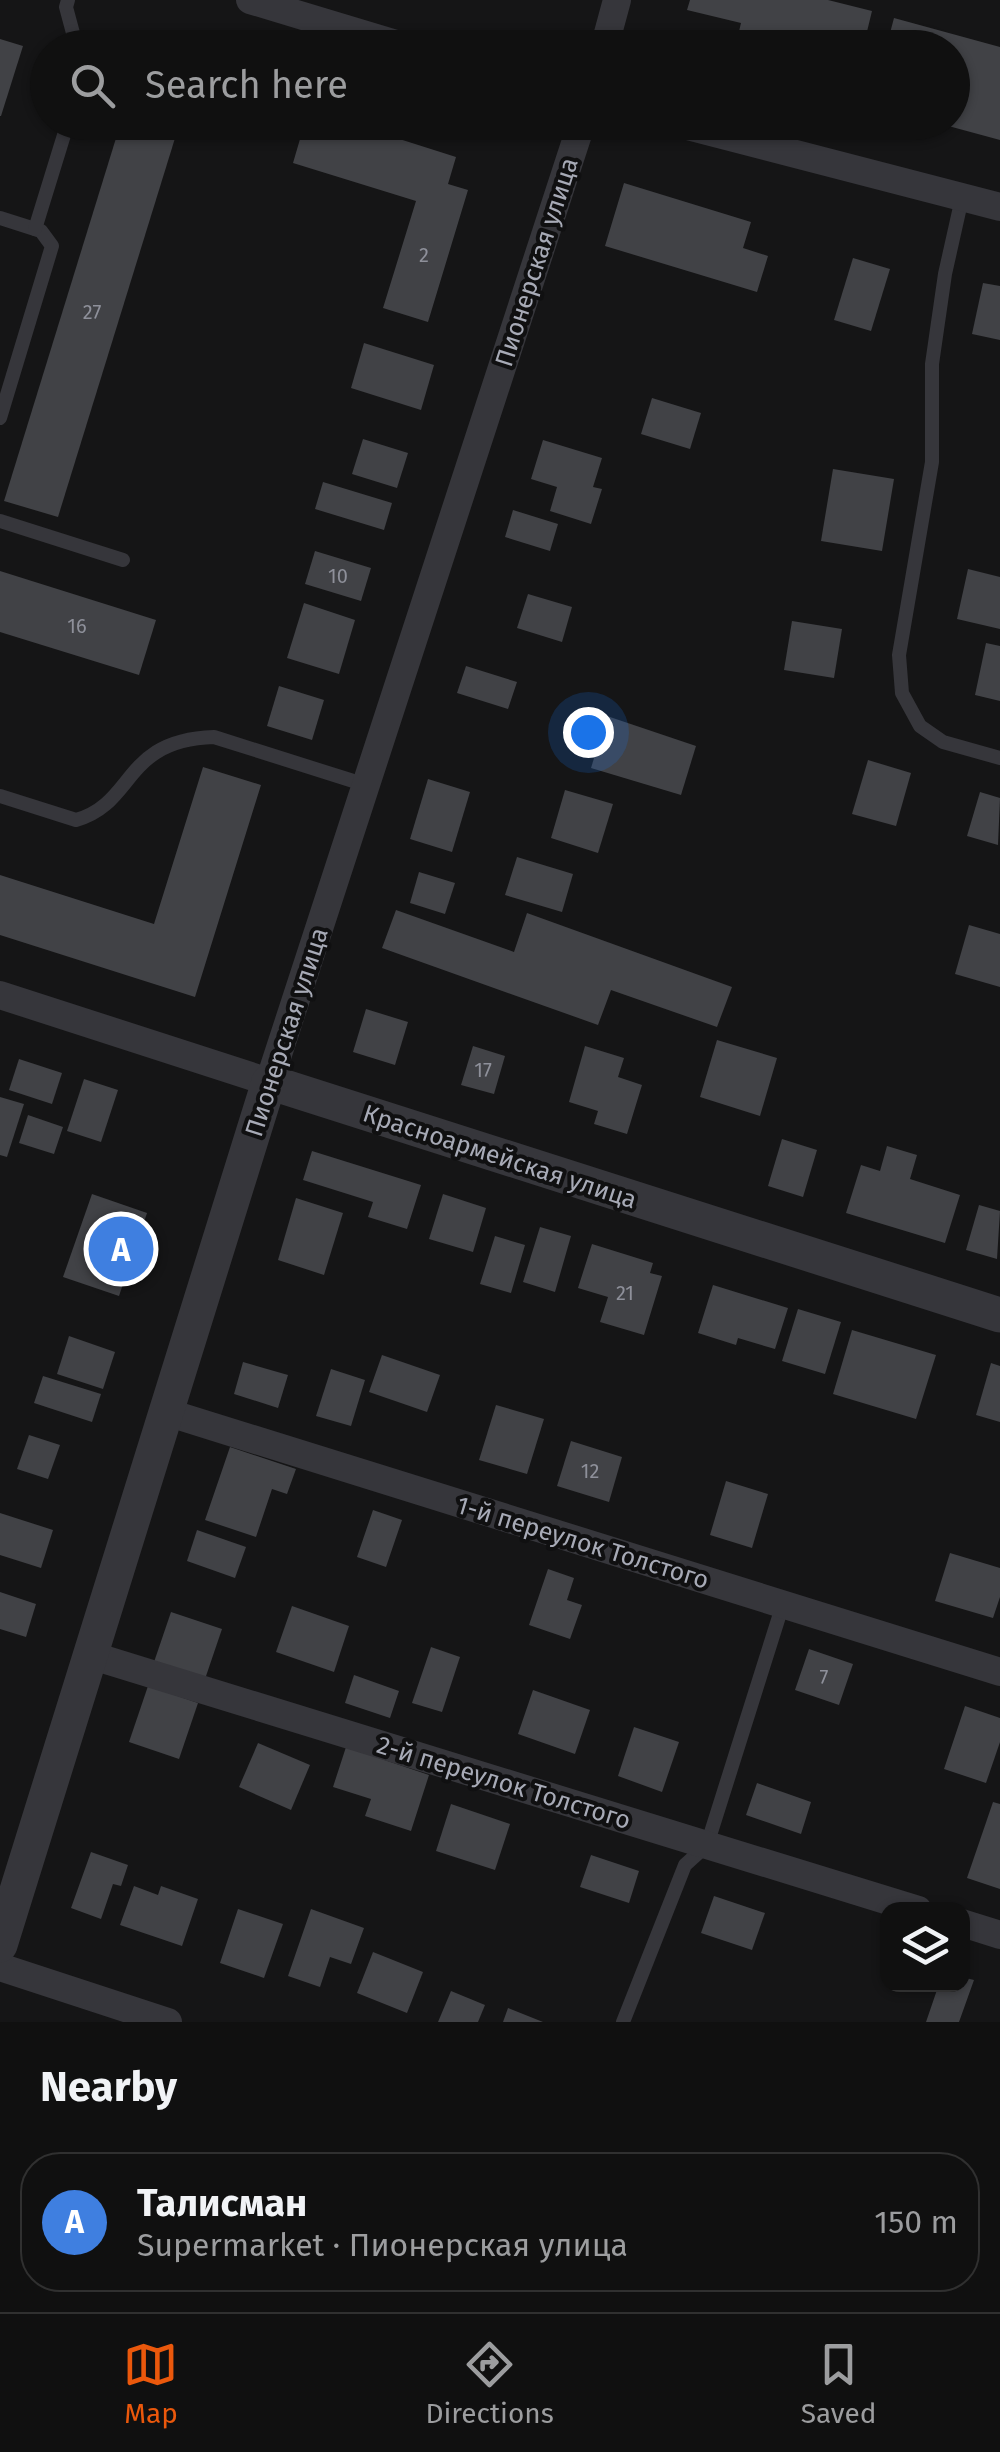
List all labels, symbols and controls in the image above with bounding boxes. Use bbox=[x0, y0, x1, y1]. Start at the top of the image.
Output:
search box bbox=[30, 30, 970, 140]
icon: search bbox=[65, 58, 120, 113]
text: Search here bbox=[145, 62, 348, 108]
street label: Пионерская улица bbox=[489, 154, 585, 371]
house number: 2 bbox=[419, 243, 429, 267]
house number: 27 bbox=[83, 300, 101, 324]
house number: 10 bbox=[328, 564, 348, 588]
house number: 16 bbox=[67, 614, 87, 638]
your location bbox=[563, 707, 614, 758]
street label: Пионерская улица bbox=[239, 924, 335, 1141]
house number: 17 bbox=[474, 1058, 492, 1082]
street label: Красноармейская улица bbox=[359, 1098, 640, 1215]
pin: A bbox=[88, 1212, 154, 1286]
house number: 21 bbox=[616, 1281, 634, 1305]
house number: 12 bbox=[581, 1459, 599, 1483]
street label: 1-й переулок Толстого bbox=[453, 1490, 712, 1596]
house number: 7 bbox=[820, 1665, 829, 1689]
street label: 2-й переулок Толстого bbox=[373, 1730, 634, 1836]
map controls bbox=[880, 1902, 970, 1992]
button: layers bbox=[880, 1902, 970, 1992]
text: Nearby bbox=[40, 2062, 177, 2112]
text: Талисман bbox=[137, 2180, 307, 2226]
text: A bbox=[65, 2203, 84, 2241]
text: 150 m bbox=[874, 2203, 958, 2241]
text: Supermarket · Пионерская улица bbox=[137, 2226, 628, 2264]
tab: Map bbox=[123, 2337, 178, 2430]
tab: Directions bbox=[425, 2337, 554, 2430]
tab: Saved bbox=[801, 2337, 877, 2430]

